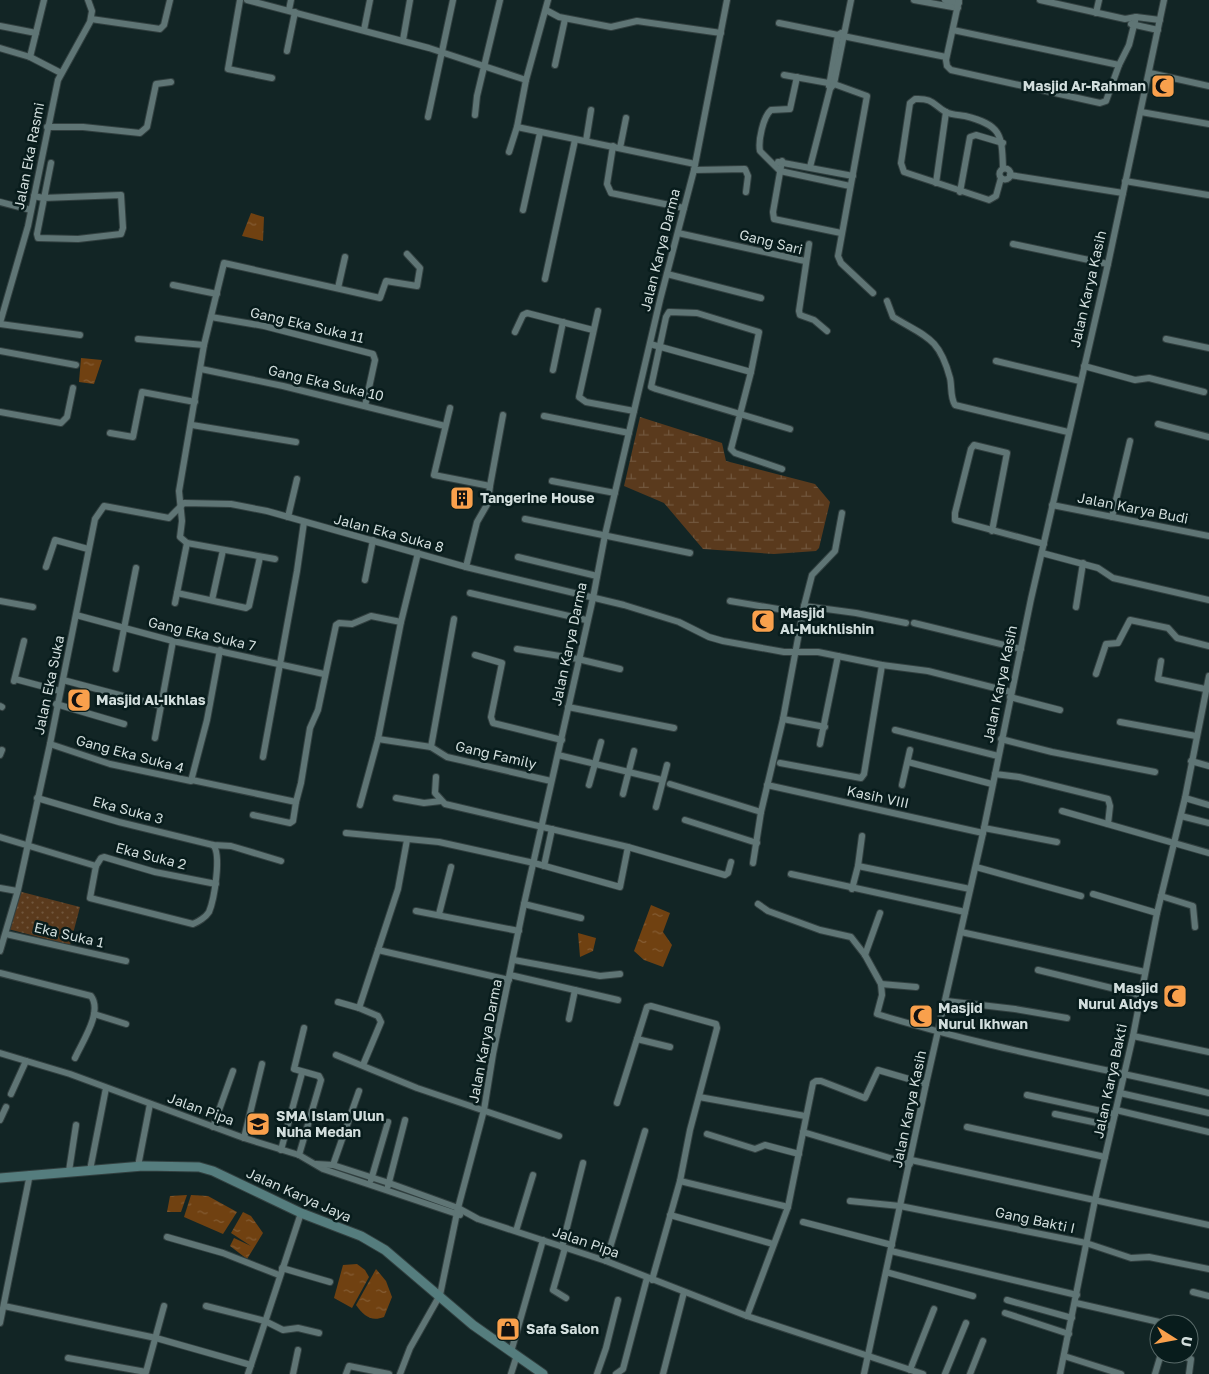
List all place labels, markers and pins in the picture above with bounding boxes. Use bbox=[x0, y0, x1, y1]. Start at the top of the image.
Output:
mosque icon: Masjid Ar-Rahman bbox=[1150, 73, 1176, 99]
place label: Masjid Ar-Rahman bbox=[1023, 77, 1146, 94]
building icon: Tangerine House bbox=[449, 485, 475, 511]
place label: Tangerine House bbox=[480, 489, 594, 506]
place label: Masjid Al-Mukhlishin bbox=[780, 604, 874, 637]
mosque icon: Masjid Al-Mukhlishin bbox=[750, 608, 776, 634]
mosque icon: Masjid Al-Ikhlas bbox=[66, 687, 92, 713]
place label: Masjid Al-Ikhlas bbox=[96, 691, 206, 708]
place label: Masjid Nurul Aldys bbox=[1078, 979, 1158, 1012]
mosque icon: Masjid Nurul Aldys bbox=[1162, 983, 1188, 1009]
place label: Masjid Nurul Ikhwan bbox=[938, 999, 1028, 1032]
mosque icon: Masjid Nurul Ikhwan bbox=[908, 1003, 934, 1029]
place label: SMA Islam Ulun Nuha Medan bbox=[276, 1107, 384, 1140]
school or university icon: SMA Islam Ulun Nuha Medan bbox=[245, 1111, 271, 1137]
shop icon: Safa Salon bbox=[495, 1316, 521, 1342]
place label: Safa Salon bbox=[526, 1320, 599, 1337]

